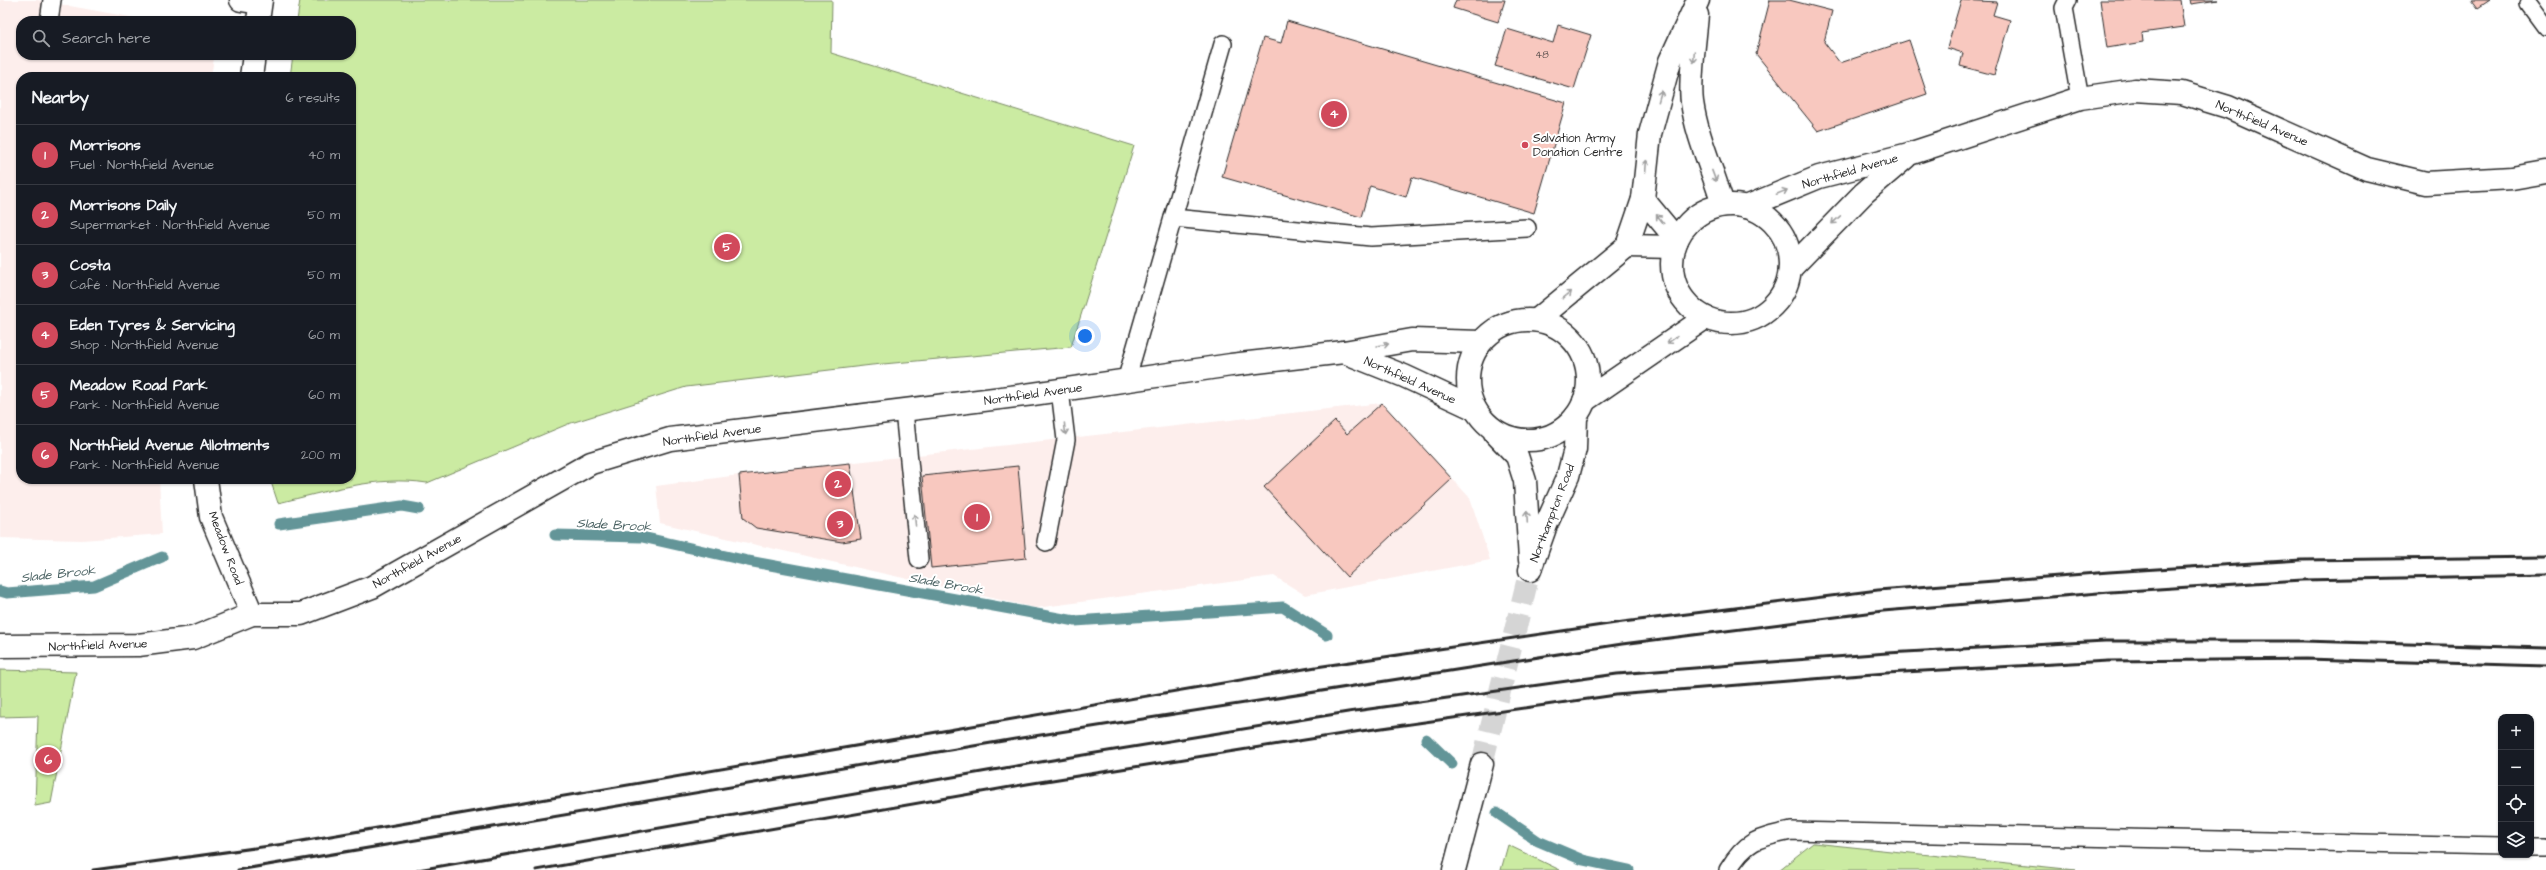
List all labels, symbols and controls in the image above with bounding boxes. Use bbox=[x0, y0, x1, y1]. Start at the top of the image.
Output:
search box bbox=[16, 16, 356, 60]
icon: search bbox=[30, 27, 52, 49]
text: Search here bbox=[62, 28, 151, 49]
house number: 48 bbox=[1535, 48, 1549, 62]
one-way arrow bbox=[1691, 50, 1698, 63]
text: Nearby bbox=[32, 86, 89, 110]
text: 6 results bbox=[285, 89, 340, 107]
one-way arrow bbox=[1657, 90, 1664, 103]
street label: Northfield Avenue bbox=[2213, 96, 2311, 151]
pin: 4 bbox=[1321, 99, 1347, 129]
place label: Salvation Army Donation Centre bbox=[1533, 130, 1623, 161]
text: Morrisons bbox=[70, 135, 141, 156]
marker: Salvation Army Donation Centre bbox=[1520, 140, 1530, 150]
text: 1 bbox=[44, 146, 46, 164]
text: 40 m bbox=[308, 146, 340, 164]
street label: Northfield Avenue bbox=[1800, 150, 1901, 193]
text: Fuel · Northfield Avenue bbox=[70, 156, 214, 174]
one-way arrow bbox=[1642, 160, 1649, 173]
one-way arrow bbox=[1710, 170, 1718, 182]
one-way arrow bbox=[1776, 188, 1788, 195]
text: Morrisons Daily bbox=[70, 195, 177, 216]
text: 2 bbox=[41, 206, 49, 224]
text: 50 m bbox=[307, 206, 340, 224]
one-way arrow bbox=[1656, 214, 1665, 225]
one-way arrow bbox=[1831, 215, 1841, 225]
text: Supermarket · Northfield Avenue bbox=[70, 216, 270, 234]
pin: 5 bbox=[714, 232, 740, 262]
text: Costa bbox=[70, 255, 110, 276]
text: 3 bbox=[42, 266, 48, 284]
text: 50 m bbox=[307, 266, 340, 284]
text: Café · Northfield Avenue bbox=[70, 276, 220, 294]
one-way arrow bbox=[1562, 291, 1572, 300]
text: Eden Tyres & Servicing bbox=[70, 315, 235, 336]
text: 4 bbox=[41, 326, 49, 344]
text: 60 m bbox=[308, 326, 340, 344]
your location bbox=[1075, 326, 1095, 346]
one-way arrow bbox=[1667, 335, 1678, 344]
text: Shop · Northfield Avenue bbox=[70, 336, 219, 354]
one-way arrow bbox=[1376, 341, 1389, 349]
street label: Northfield Avenue bbox=[1361, 353, 1459, 409]
text: Meadow Road Park bbox=[70, 375, 208, 396]
street label: Northfield Avenue bbox=[983, 379, 1084, 410]
text: 5 bbox=[40, 386, 50, 404]
text: 60 m bbox=[308, 386, 340, 404]
text: Park · Northfield Avenue bbox=[70, 396, 220, 414]
street label: Northfield Avenue bbox=[662, 420, 763, 451]
one-way arrow bbox=[1061, 422, 1069, 435]
text: Northfield Avenue Allotments bbox=[70, 435, 269, 456]
text: 6 bbox=[41, 446, 49, 464]
text: 200 m bbox=[301, 446, 340, 464]
text: Park · Northfield Avenue bbox=[70, 456, 220, 474]
street label: Northampton Road bbox=[1526, 462, 1579, 565]
pin: 2 bbox=[825, 469, 851, 499]
pin: 1 bbox=[964, 502, 990, 532]
street label: Meadow Road bbox=[204, 509, 247, 587]
pin: 3 bbox=[827, 509, 853, 539]
one-way arrow bbox=[1524, 511, 1531, 524]
water label: Slade Brook bbox=[576, 514, 653, 536]
one-way arrow bbox=[911, 514, 919, 527]
street label: Northfield Avenue bbox=[370, 530, 465, 593]
water label: Slade Brook bbox=[20, 561, 97, 587]
water label: Slade Brook bbox=[907, 569, 985, 600]
street label: Northfield Avenue bbox=[48, 635, 148, 656]
map controls bbox=[2498, 714, 2534, 858]
button: + bbox=[2498, 714, 2534, 750]
pin: 6 bbox=[35, 745, 61, 775]
button: − bbox=[2498, 750, 2534, 786]
button: locate bbox=[2498, 786, 2534, 822]
button: layers bbox=[2498, 822, 2534, 858]

